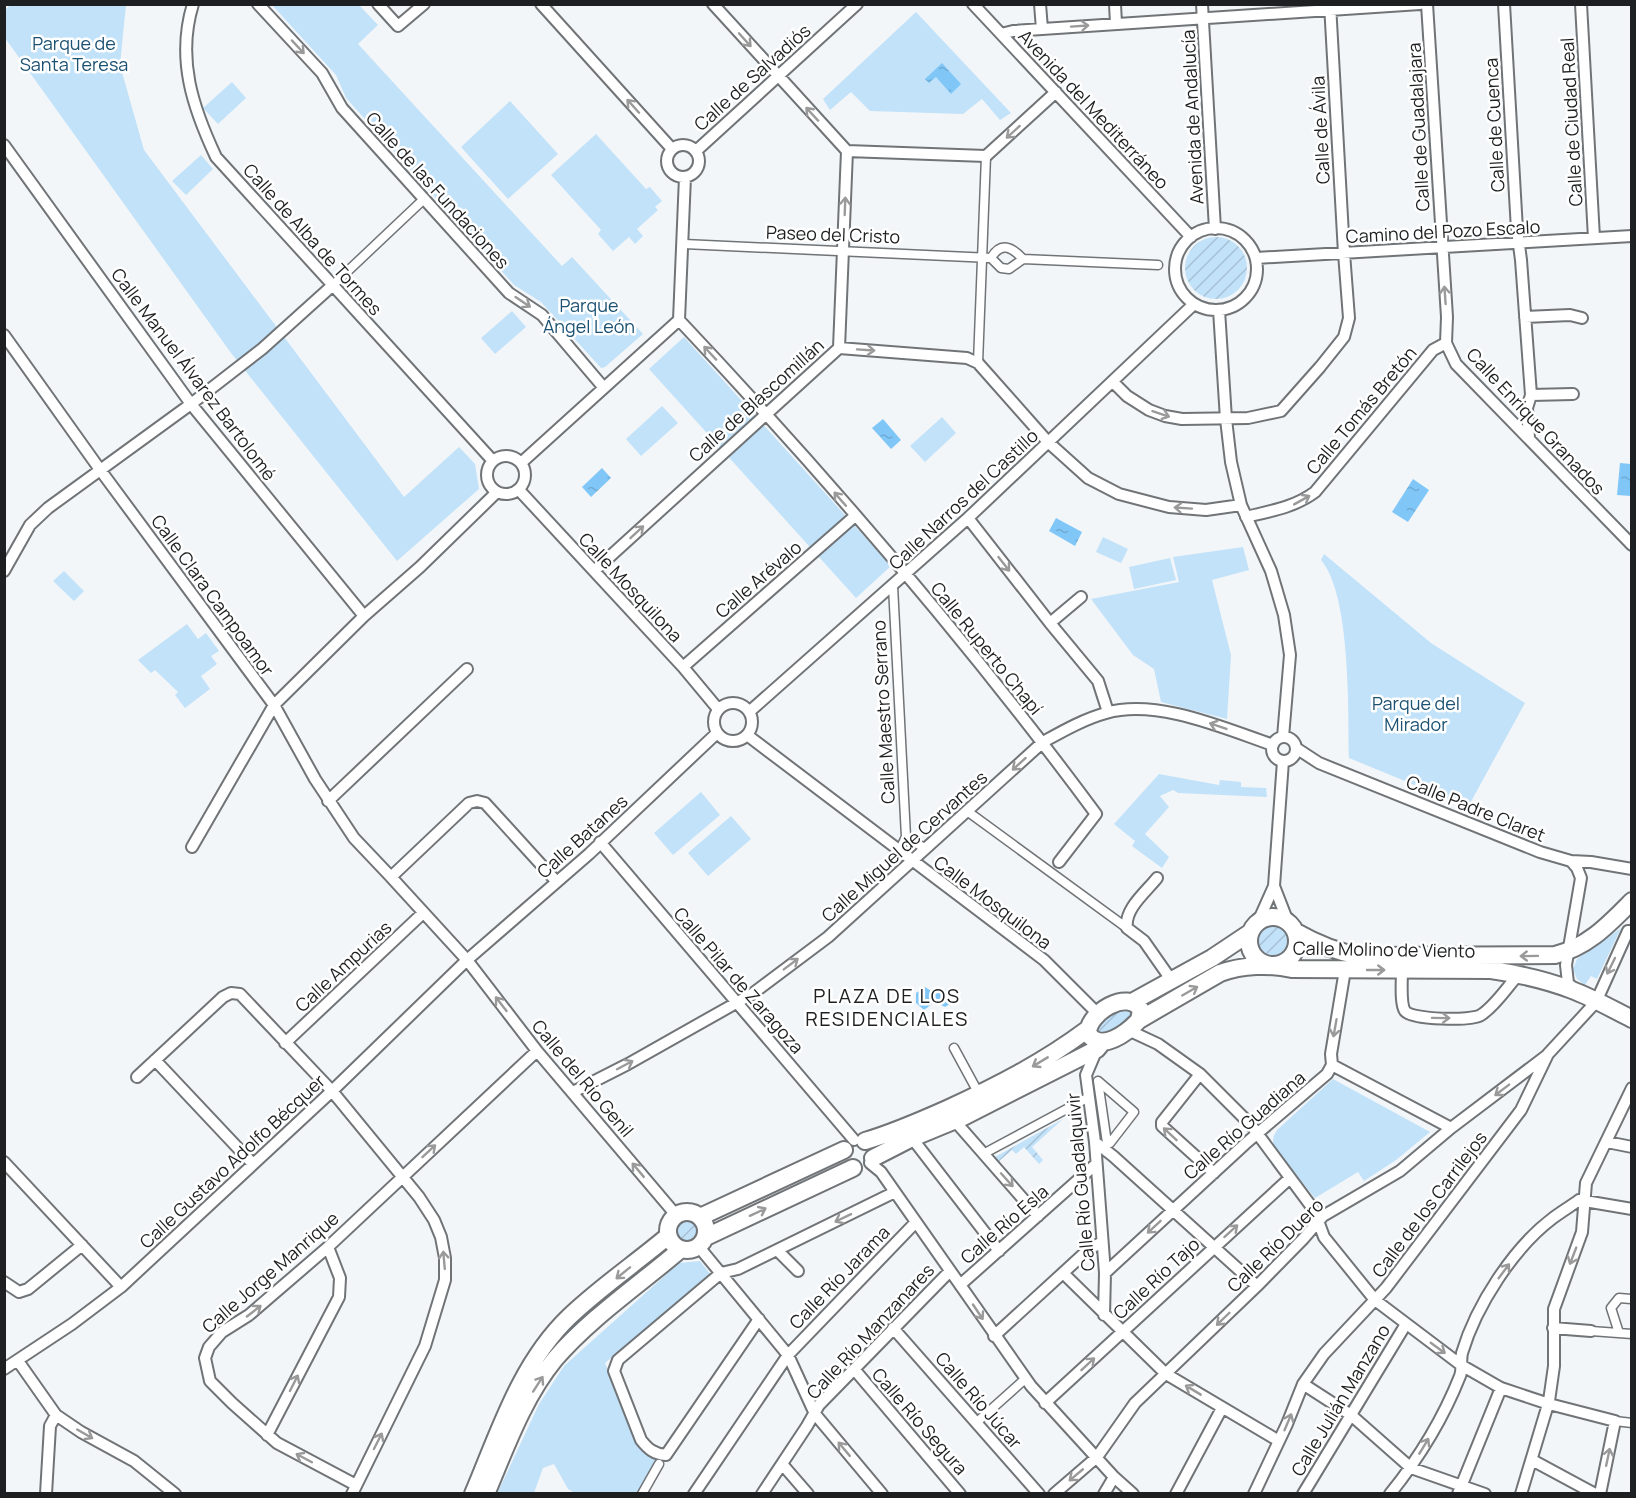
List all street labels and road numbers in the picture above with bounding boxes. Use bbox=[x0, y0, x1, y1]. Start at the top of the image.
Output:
street label: Calle de Salvadiós bbox=[689, 18, 815, 136]
street label: Avenida del Mediterráneo bbox=[1014, 24, 1174, 194]
street label: Avenida de Andalucía bbox=[1175, 29, 1209, 205]
street label: Calle de Ciudad Real bbox=[1555, 37, 1587, 207]
street label: Calle de Guadalajara bbox=[1402, 42, 1434, 212]
street label: Calle de Cuenca bbox=[1478, 57, 1510, 193]
street label: Calle de Ávila bbox=[1305, 75, 1335, 185]
street label: Calle de las Fundaciones bbox=[361, 106, 515, 274]
street label: Calle de Alba de Tormes bbox=[238, 158, 388, 320]
street label: Camino del Pozo Escalo bbox=[1345, 214, 1541, 248]
street label: Paseo del Cristo bbox=[766, 220, 900, 248]
street label: Calle Manuel Álvarez Bartolomé bbox=[106, 263, 282, 485]
street label: Calle de Blascomillán bbox=[683, 333, 829, 467]
street label: Calle Tomás Bretón bbox=[1300, 341, 1422, 479]
street label: Calle Enrique Granados bbox=[1462, 342, 1610, 500]
street label: Calle Narros del Castillo bbox=[883, 423, 1043, 575]
street label: Calle Clara Campoamor bbox=[146, 509, 280, 681]
street label: Calle Mosquilona bbox=[574, 527, 688, 647]
street label: Calle Arévalo bbox=[710, 535, 806, 623]
street label: Calle Ruperto Chapí bbox=[926, 576, 1048, 720]
street label: Calle Maestro Serrano bbox=[866, 620, 900, 804]
street label: Calle Miguel de Cervantes bbox=[816, 765, 992, 927]
street label: Calle Padre Claret bbox=[1403, 769, 1549, 847]
street label: Calle Batanes bbox=[532, 789, 632, 883]
street label: Calle Mosquilona bbox=[929, 850, 1057, 954]
street label: Calle Pilar de Zaragoza bbox=[669, 902, 809, 1058]
street label: Calle Ampurias bbox=[290, 915, 396, 1017]
street label: Calle Molino de Viento bbox=[1293, 935, 1475, 963]
street label: Calle del Río Genil bbox=[527, 1014, 639, 1142]
street label: Calle Río Guadiana bbox=[1178, 1065, 1310, 1185]
street label: Calle Gustavo Adolfo Bécquer bbox=[134, 1068, 330, 1253]
street label: Calle Río Guadalquivir bbox=[1060, 1091, 1100, 1272]
street label: Calle de los Carrilejos bbox=[1366, 1126, 1492, 1282]
street label: Calle Río Esla bbox=[955, 1179, 1053, 1269]
street label: Calle Río Duero bbox=[1222, 1193, 1328, 1297]
street label: Calle Jorge Manrique bbox=[197, 1206, 343, 1338]
street label: Calle Río Jarama bbox=[783, 1220, 895, 1334]
street label: Calle Río Tajo bbox=[1108, 1232, 1204, 1324]
street label: Calle Río Manzanares bbox=[801, 1258, 939, 1404]
street label: Calle Julián Manzano bbox=[1285, 1320, 1395, 1480]
street label: Calle Río Júcar bbox=[930, 1347, 1028, 1454]
street label: Calle Río Segura bbox=[867, 1362, 973, 1480]

